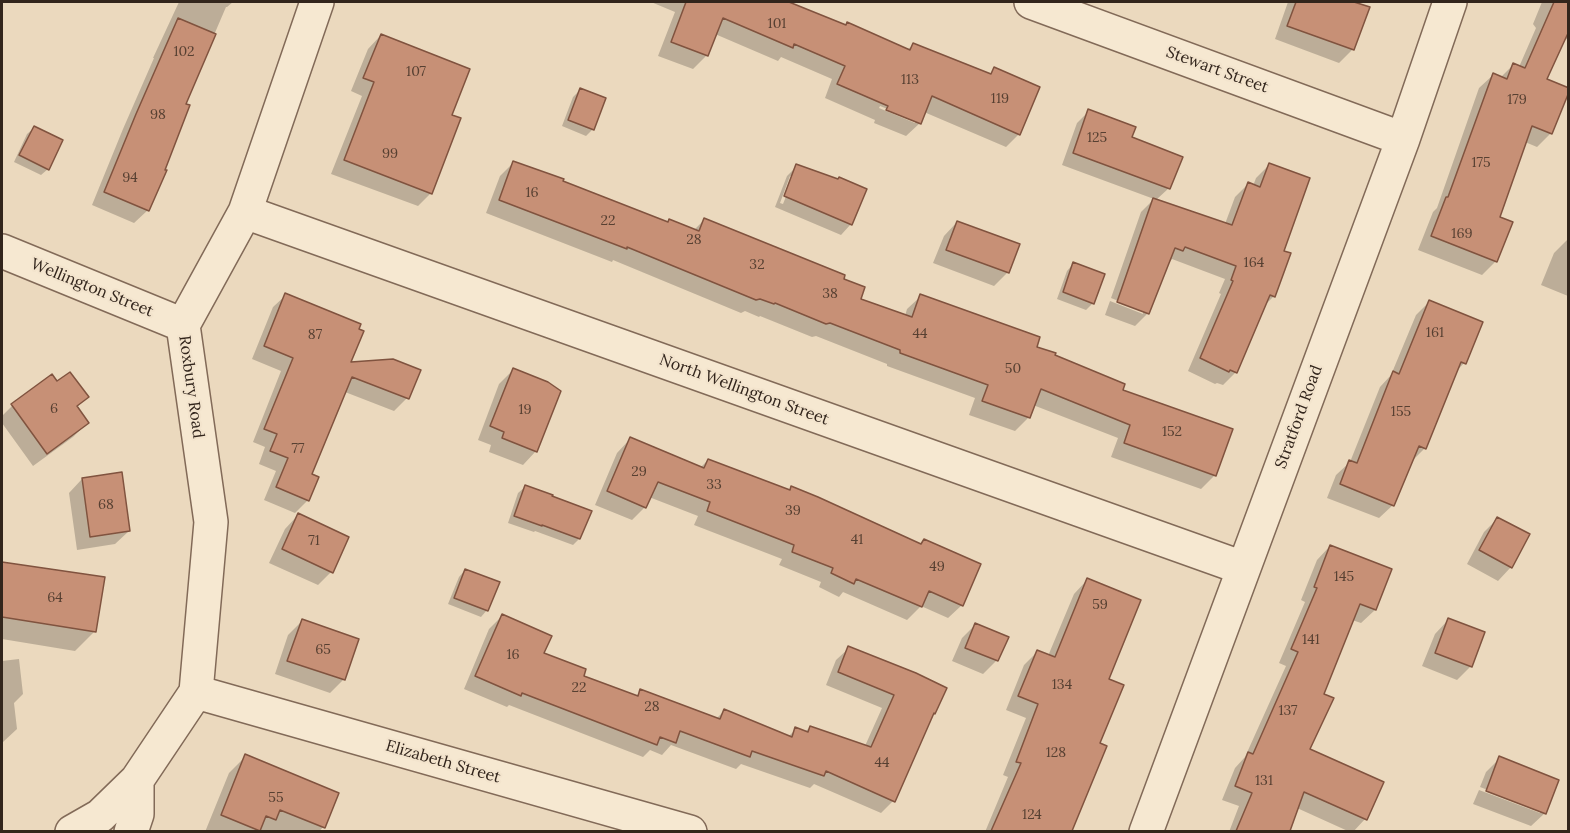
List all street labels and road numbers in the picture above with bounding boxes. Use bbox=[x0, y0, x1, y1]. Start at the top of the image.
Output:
street label: Stewart Street bbox=[1163, 43, 1271, 97]
street label: Wellington Street bbox=[28, 255, 156, 321]
street label: Roxbury Road bbox=[174, 334, 208, 440]
street label: North Wellington Street bbox=[657, 350, 831, 430]
street label: Stratford Road bbox=[1271, 363, 1327, 471]
street label: Elizabeth Street bbox=[383, 736, 503, 788]

